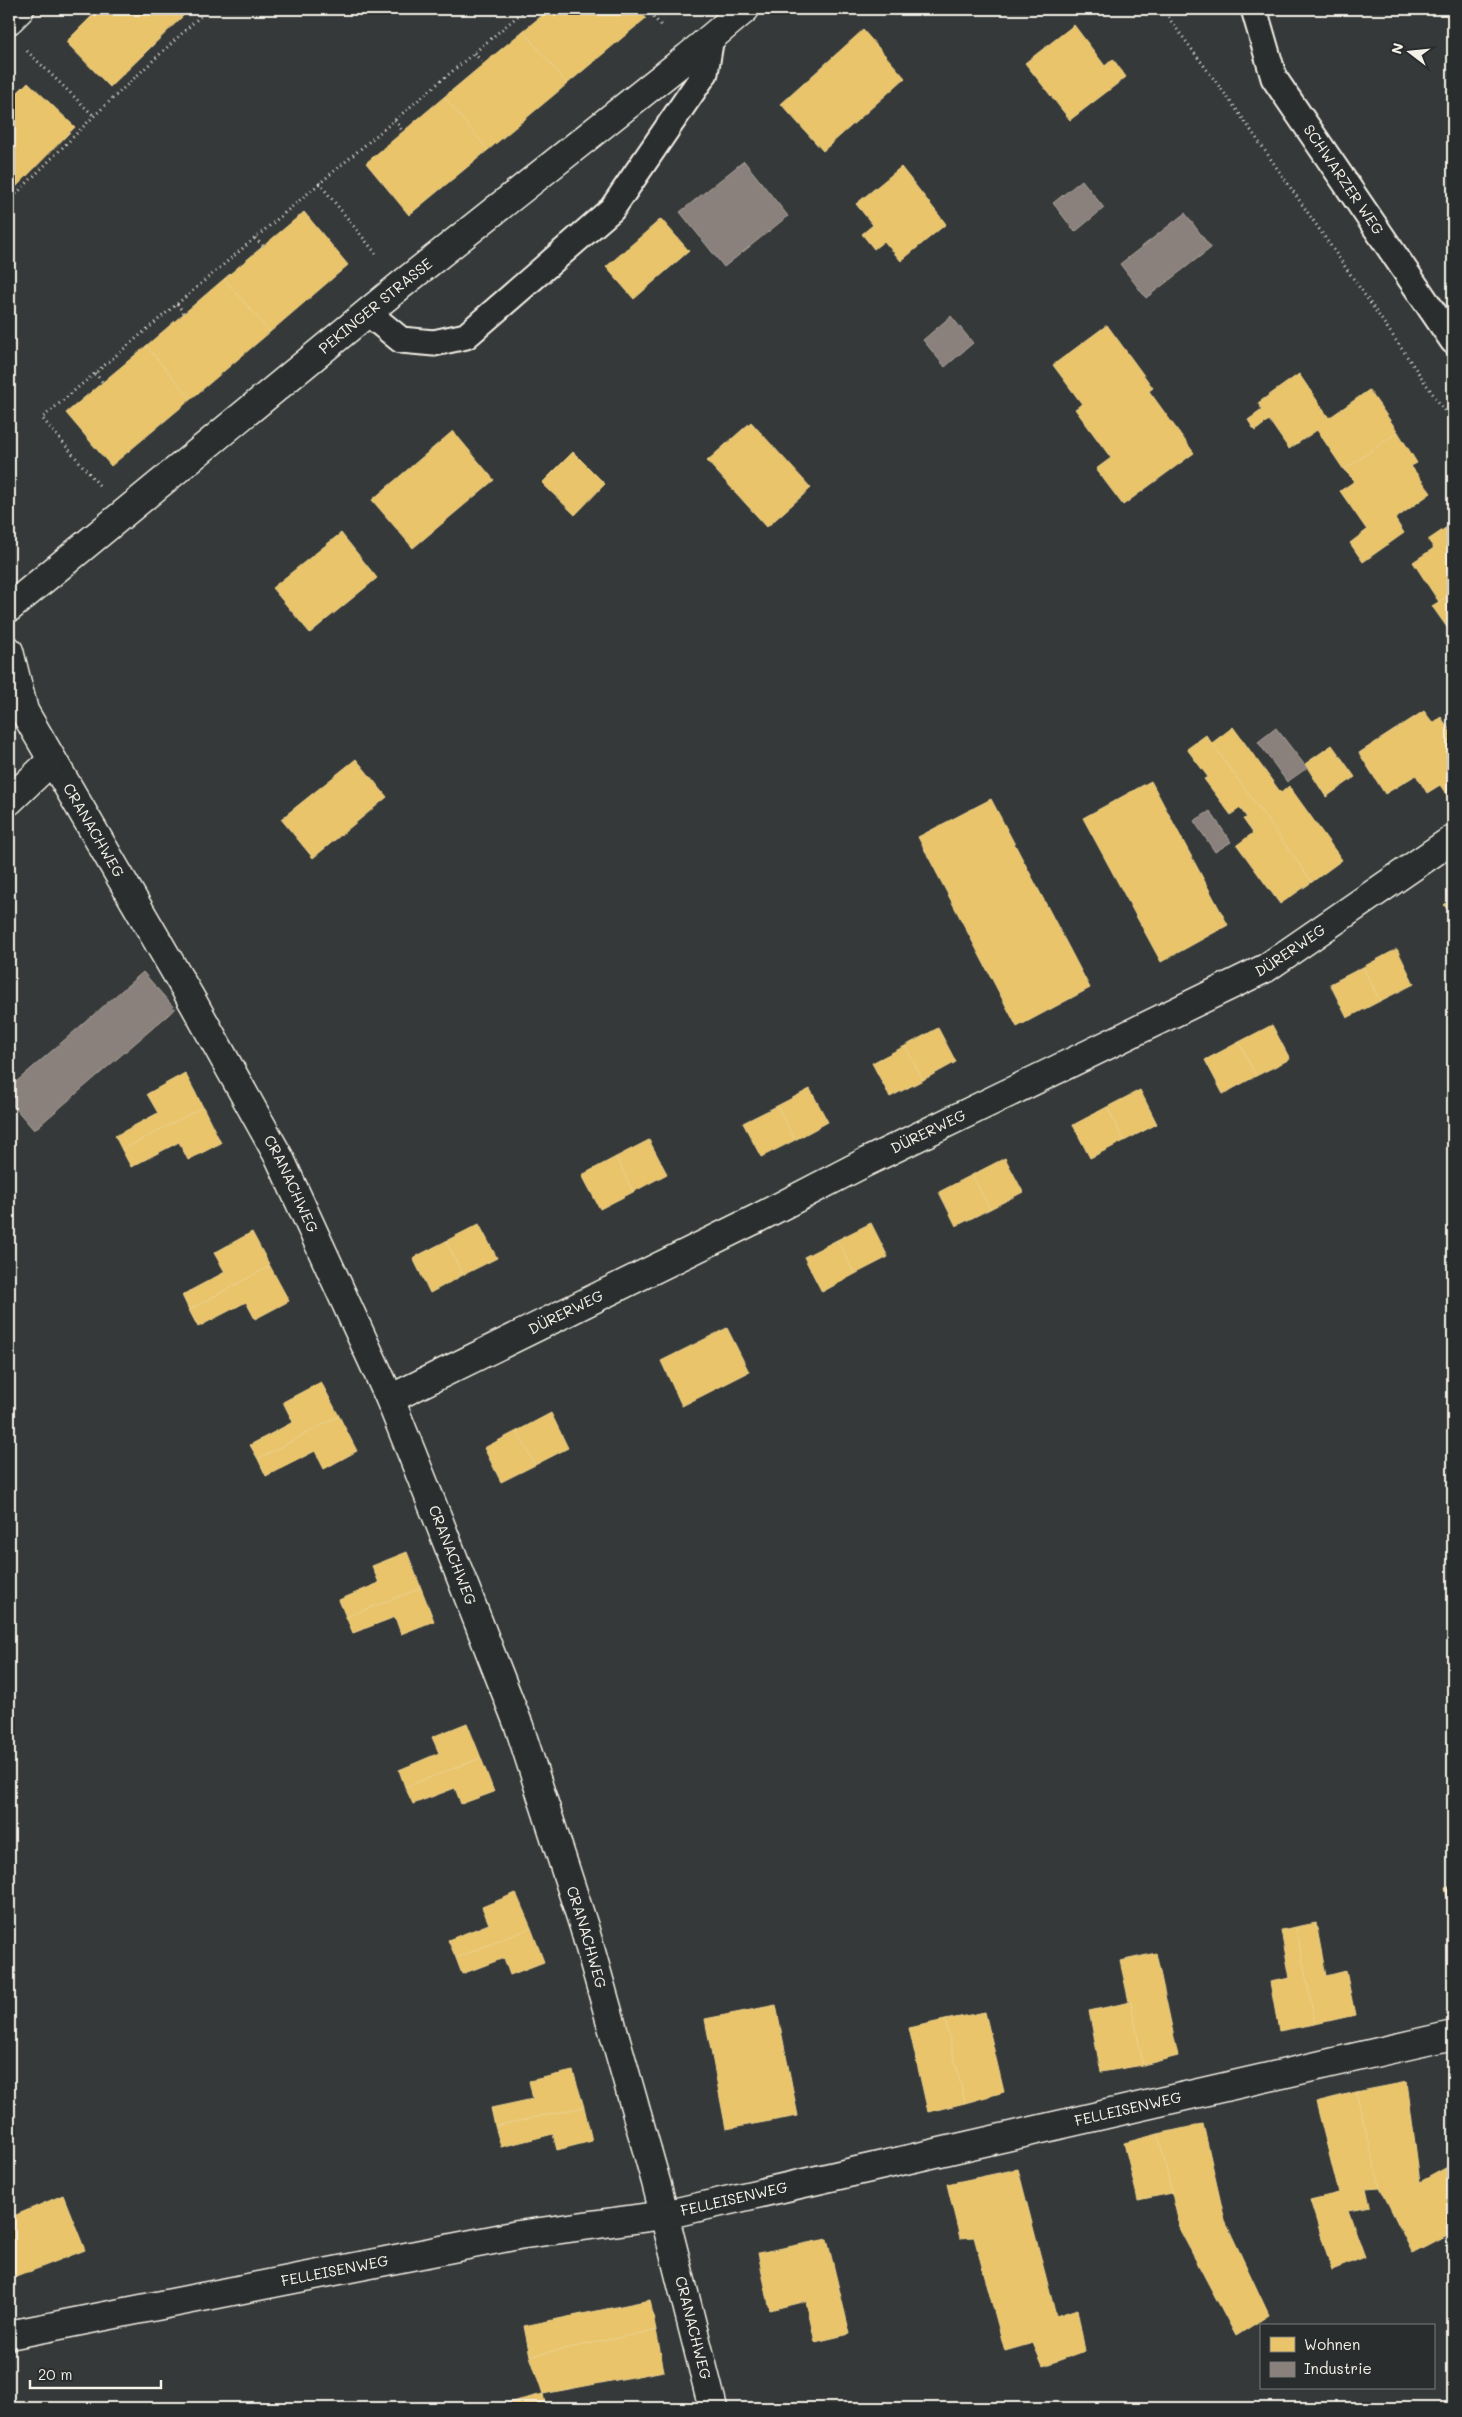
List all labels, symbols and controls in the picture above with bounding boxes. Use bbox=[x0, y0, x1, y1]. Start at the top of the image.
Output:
north arrow bbox=[1384, 28, 1434, 78]
text: N bbox=[1386, 41, 1408, 56]
street label: SCHWARZER WEG bbox=[1300, 120, 1389, 238]
street label: PEKINGER STRASSE bbox=[314, 253, 436, 358]
street label: CRANACHWEG bbox=[59, 779, 129, 881]
street label: DÜRERWEG bbox=[1251, 919, 1329, 981]
street label: DÜRERWEG bbox=[887, 1104, 969, 1158]
street label: CRANACHWEG bbox=[260, 1131, 323, 1235]
street label: DÜRERWEG bbox=[525, 1285, 606, 1338]
street label: CRANACHWEG bbox=[424, 1502, 482, 1608]
street label: CRANACHWEG bbox=[562, 1883, 612, 1990]
street label: FELLEISENWEG bbox=[1072, 2086, 1183, 2130]
street label: FELLEISENWEG bbox=[679, 2176, 789, 2220]
street label: FELLEISENWEG bbox=[279, 2250, 390, 2290]
street label: CRANACHWEG bbox=[671, 2274, 716, 2381]
legend bbox=[1260, 2324, 1434, 2390]
text: Wohnen bbox=[1304, 2334, 1360, 2354]
scale bar bbox=[30, 2357, 161, 2389]
text: Industrie bbox=[1304, 2358, 1372, 2378]
text: 20 m bbox=[38, 2364, 72, 2384]

